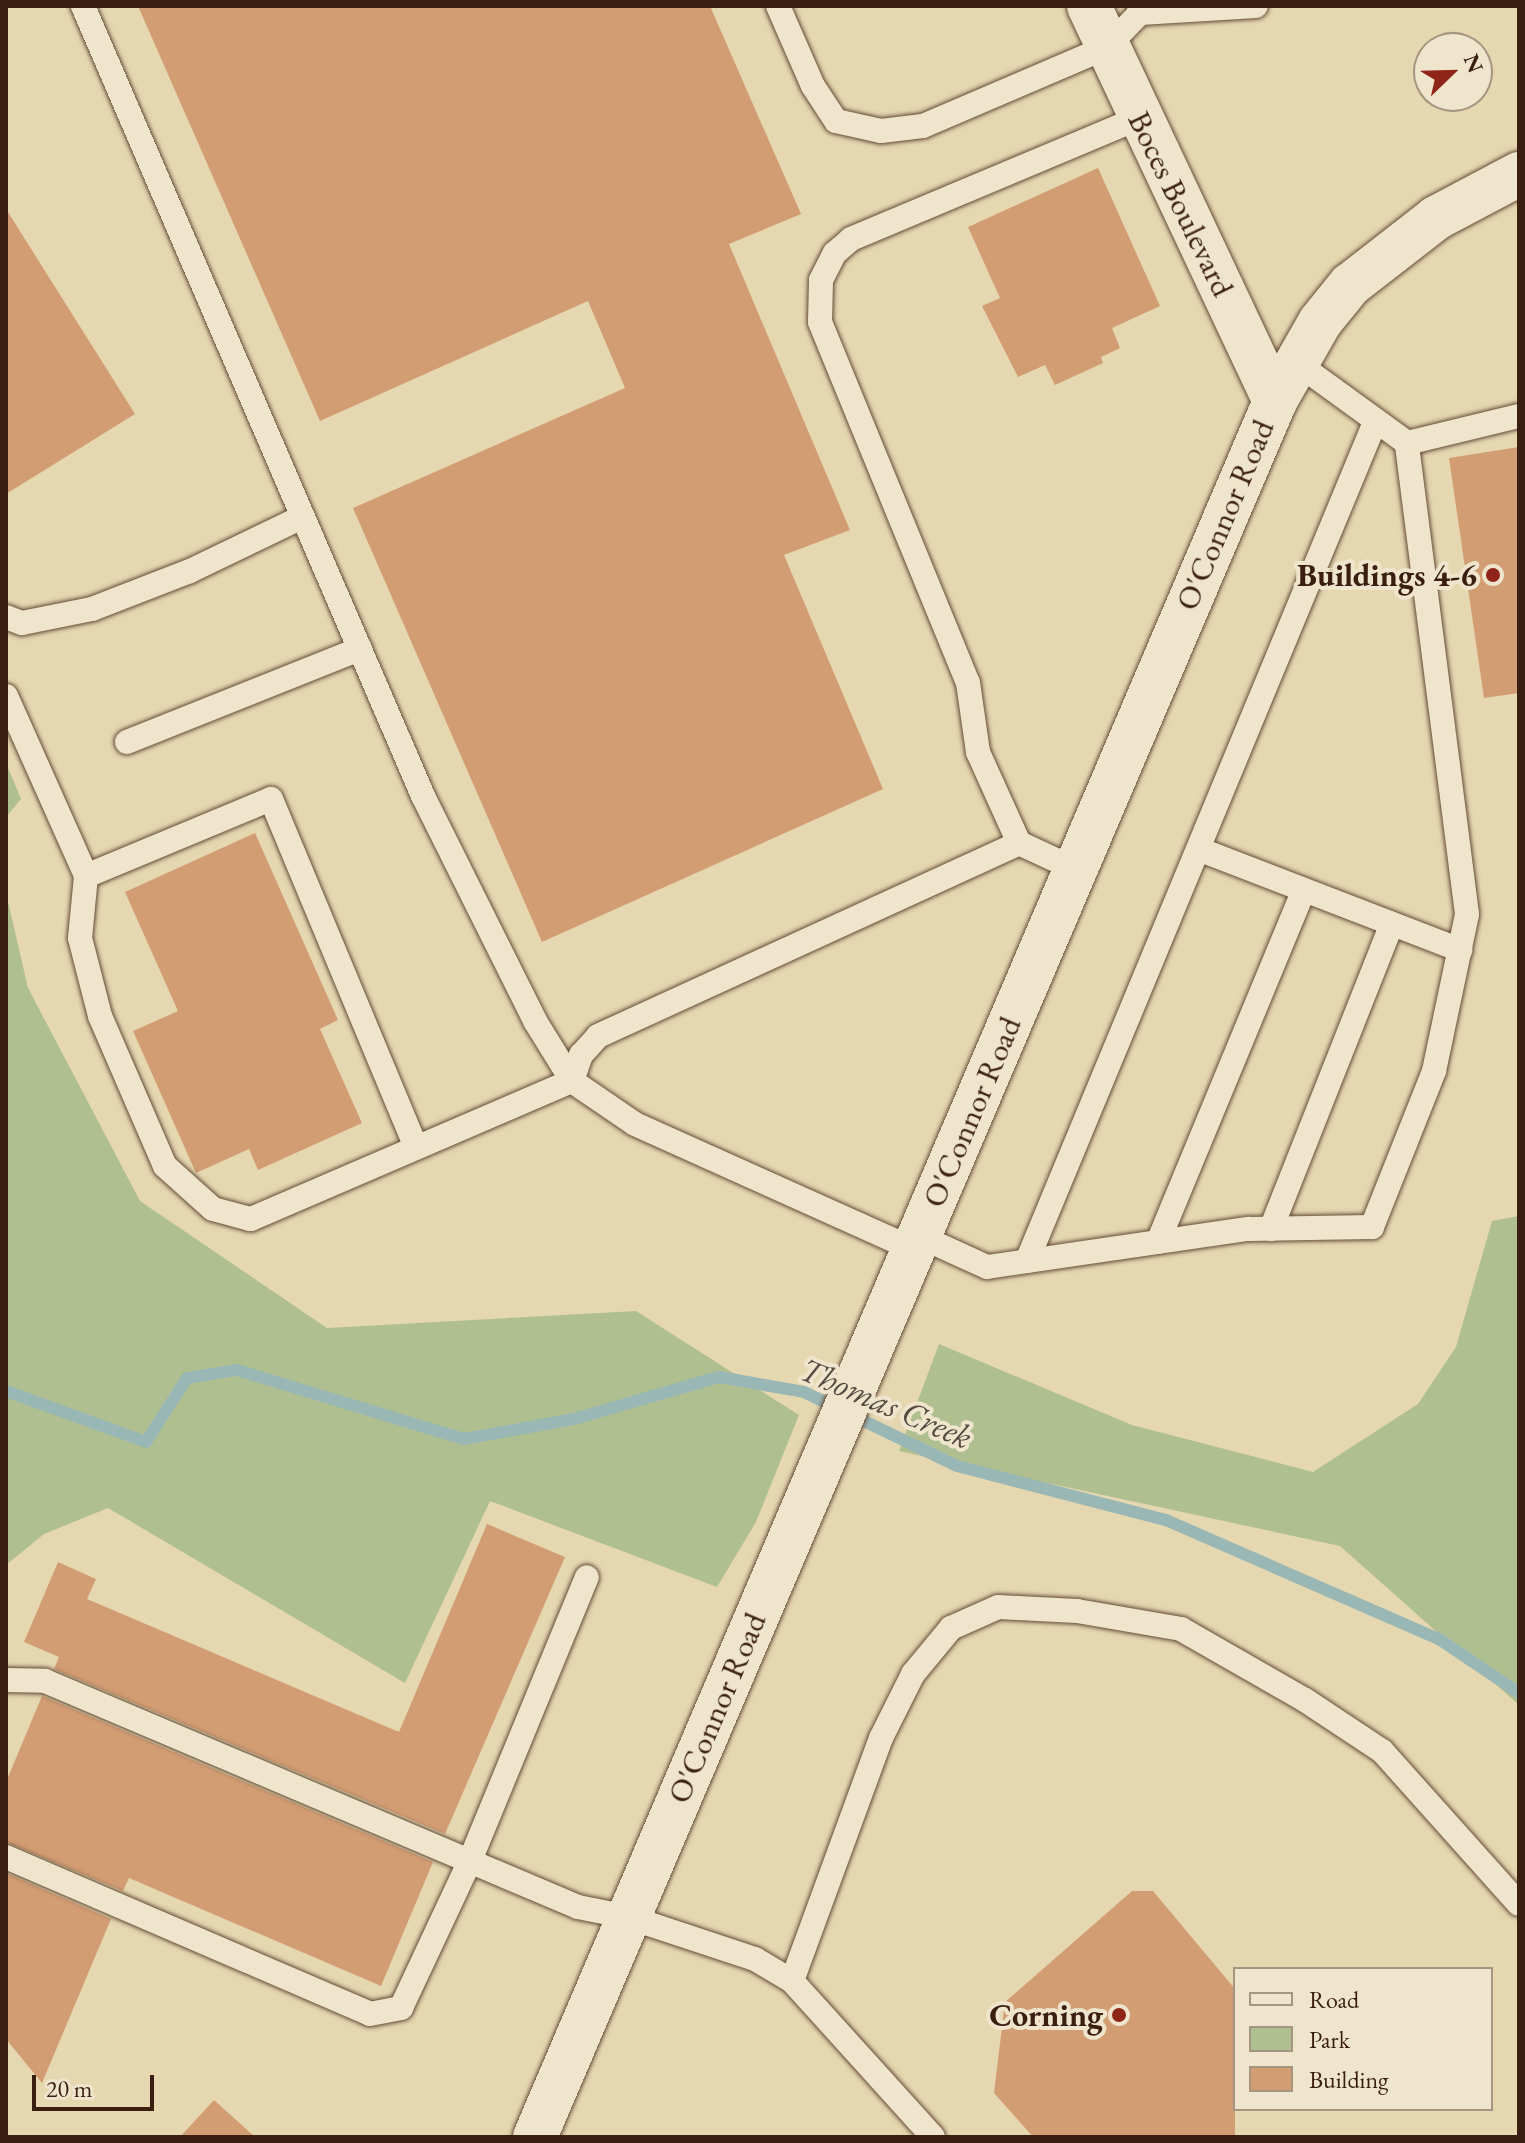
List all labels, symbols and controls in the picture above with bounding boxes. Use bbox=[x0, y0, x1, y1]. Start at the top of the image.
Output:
north arrow bbox=[1413, 32, 1493, 112]
text: N bbox=[1457, 49, 1491, 77]
street label: Boces Boulevard bbox=[1120, 105, 1242, 303]
street label: O'Connor Road bbox=[1168, 414, 1282, 616]
place label: Buildings 4-6 bbox=[1297, 556, 1477, 594]
marker: Buildings 4-6 bbox=[1484, 566, 1502, 584]
street label: O'Connor Road bbox=[915, 1011, 1029, 1213]
water label: Thomas Creek bbox=[794, 1349, 978, 1457]
street label: O'Connor Road bbox=[660, 1607, 774, 1809]
legend bbox=[1233, 1967, 1493, 2111]
text: Road bbox=[1309, 1984, 1359, 2015]
place label: Corning bbox=[989, 1996, 1103, 2034]
marker: Corning bbox=[1110, 2006, 1128, 2024]
text: Park bbox=[1309, 2024, 1350, 2055]
scale bar bbox=[36, 2059, 158, 2109]
text: Building bbox=[1309, 2064, 1389, 2095]
text: 20 m bbox=[46, 2073, 93, 2104]

